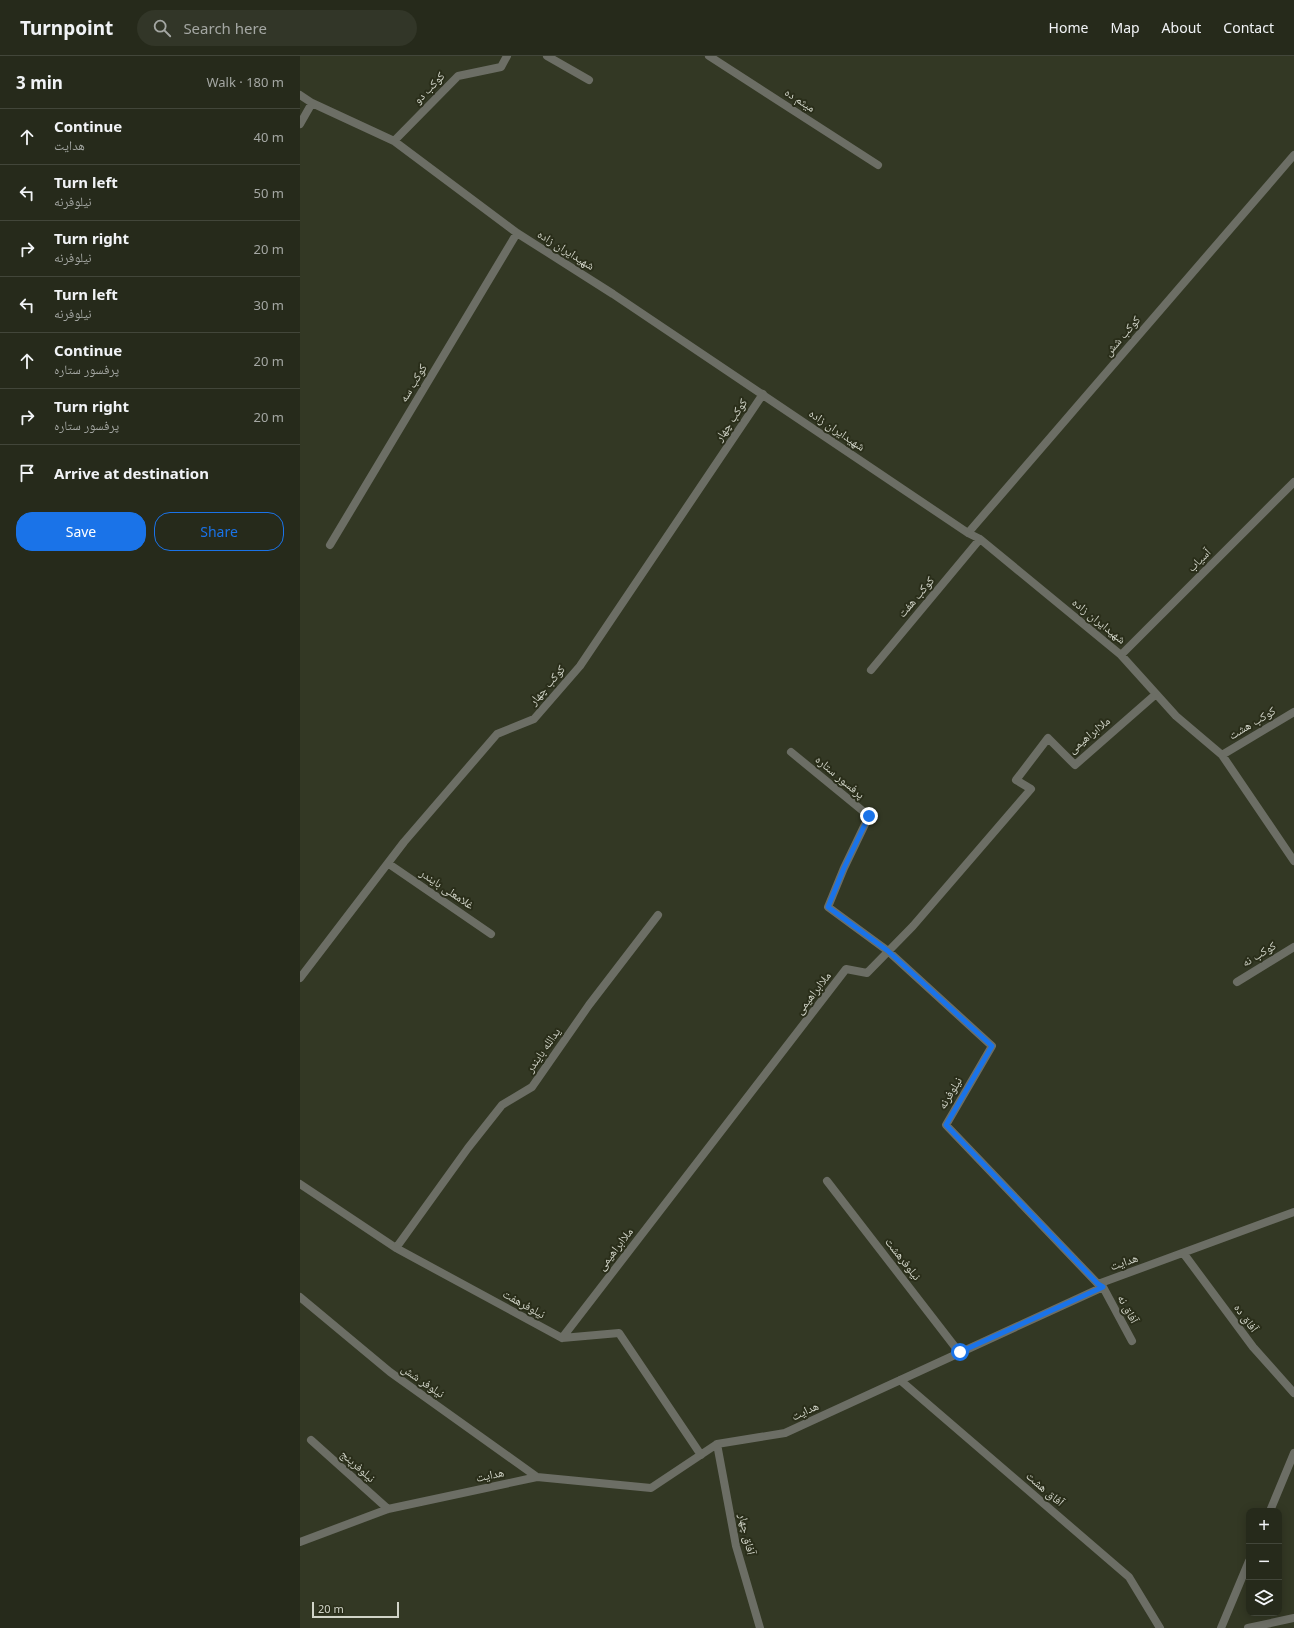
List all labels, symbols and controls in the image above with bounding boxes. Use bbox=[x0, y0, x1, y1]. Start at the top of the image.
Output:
search box bbox=[137, 10, 417, 46]
text: Turnpoint bbox=[20, 15, 113, 41]
icon: search bbox=[151, 17, 173, 39]
text: Search here bbox=[183, 18, 267, 38]
text: Home bbox=[1049, 18, 1088, 37]
text: Map bbox=[1110, 18, 1140, 37]
text: About bbox=[1162, 18, 1201, 37]
text: Contact bbox=[1223, 18, 1274, 37]
street label: کوکب دو bbox=[409, 68, 448, 108]
text: 3 min bbox=[16, 71, 63, 94]
text: Walk · 180 m bbox=[206, 73, 284, 91]
street label: میثم ده bbox=[782, 83, 819, 116]
text: Continue bbox=[54, 116, 122, 136]
icon: ahead bbox=[16, 126, 38, 148]
text: 40 m bbox=[254, 128, 284, 146]
text: هدایت bbox=[54, 136, 85, 154]
text: Turn left bbox=[54, 172, 118, 192]
icon: left bbox=[16, 182, 38, 204]
text: 50 m bbox=[254, 184, 284, 202]
text: نیلوفرنه bbox=[54, 192, 92, 210]
street label: شهیدایران زاده bbox=[534, 225, 598, 274]
text: Turn right bbox=[54, 228, 129, 248]
icon: right bbox=[16, 238, 38, 260]
text: 20 m bbox=[254, 240, 284, 258]
text: نیلوفرنه bbox=[54, 248, 92, 266]
text: Turn left bbox=[54, 284, 118, 304]
icon: left bbox=[16, 294, 38, 316]
text: 30 m bbox=[254, 296, 284, 314]
text: نیلوفرنه bbox=[54, 304, 92, 322]
street label: کوکب شش bbox=[1099, 312, 1144, 360]
text: Continue bbox=[54, 340, 122, 360]
icon: ahead bbox=[16, 350, 38, 372]
text: 20 m bbox=[254, 352, 284, 370]
text: پرفسور ستاره bbox=[54, 360, 119, 378]
street label: کوکب سه bbox=[395, 360, 431, 405]
street label: کوکب چهار bbox=[709, 395, 751, 445]
text: Turn right bbox=[54, 396, 129, 416]
street label: شهیدایران زاده bbox=[806, 404, 869, 455]
icon: right bbox=[16, 406, 38, 428]
text: 20 m bbox=[254, 408, 284, 426]
text: پرفسور ستاره bbox=[54, 416, 119, 434]
icon: arrive bbox=[16, 462, 38, 484]
text: Arrive at destination bbox=[54, 463, 209, 483]
button: Save bbox=[16, 512, 146, 551]
button: Share bbox=[154, 512, 284, 551]
street label: آسیاب bbox=[1183, 543, 1215, 575]
street label: کوکب هفت bbox=[893, 572, 938, 621]
street label: شهیدایران زاده bbox=[1069, 594, 1130, 648]
street label: کوکب چهار bbox=[524, 661, 569, 709]
street label: کوکب هشت bbox=[1225, 702, 1279, 743]
street label: ملاابراهیمی bbox=[1064, 712, 1114, 757]
street label: پرفسور ستاره bbox=[812, 751, 869, 803]
route end bbox=[860, 807, 878, 825]
street label: غلامعلی بایندر bbox=[416, 864, 478, 913]
street label: کوکب نه bbox=[1238, 937, 1279, 970]
street label: ملاابراهیمی bbox=[790, 968, 835, 1018]
street label: یدالله بایندر bbox=[520, 1024, 564, 1076]
street label: نیلوفرنه bbox=[933, 1073, 966, 1112]
street label: ملاابراهیمی bbox=[592, 1224, 637, 1274]
street label: نیلوفرهشت bbox=[881, 1234, 925, 1284]
street label: هدایت bbox=[1108, 1249, 1140, 1274]
street label: نیلوفرهفت bbox=[500, 1285, 549, 1322]
street label: آفاق نه bbox=[1114, 1291, 1144, 1327]
street label: آفاق ده bbox=[1230, 1300, 1263, 1336]
route start bbox=[951, 1343, 969, 1361]
street label: نیلوفر شش bbox=[398, 1359, 448, 1402]
street label: هدایت bbox=[788, 1397, 821, 1424]
street label: نیلوفرپنج bbox=[337, 1445, 380, 1486]
street label: هدایت bbox=[474, 1463, 506, 1486]
street label: آفاق هشت bbox=[1023, 1467, 1069, 1511]
map controls bbox=[1246, 1508, 1282, 1616]
button: + bbox=[1246, 1508, 1282, 1544]
street label: آفاق چهار bbox=[735, 1511, 760, 1557]
button: − bbox=[1246, 1544, 1282, 1580]
button: layers bbox=[1246, 1580, 1282, 1616]
scale bar bbox=[312, 1600, 399, 1619]
text: 20 m bbox=[318, 1601, 344, 1616]

